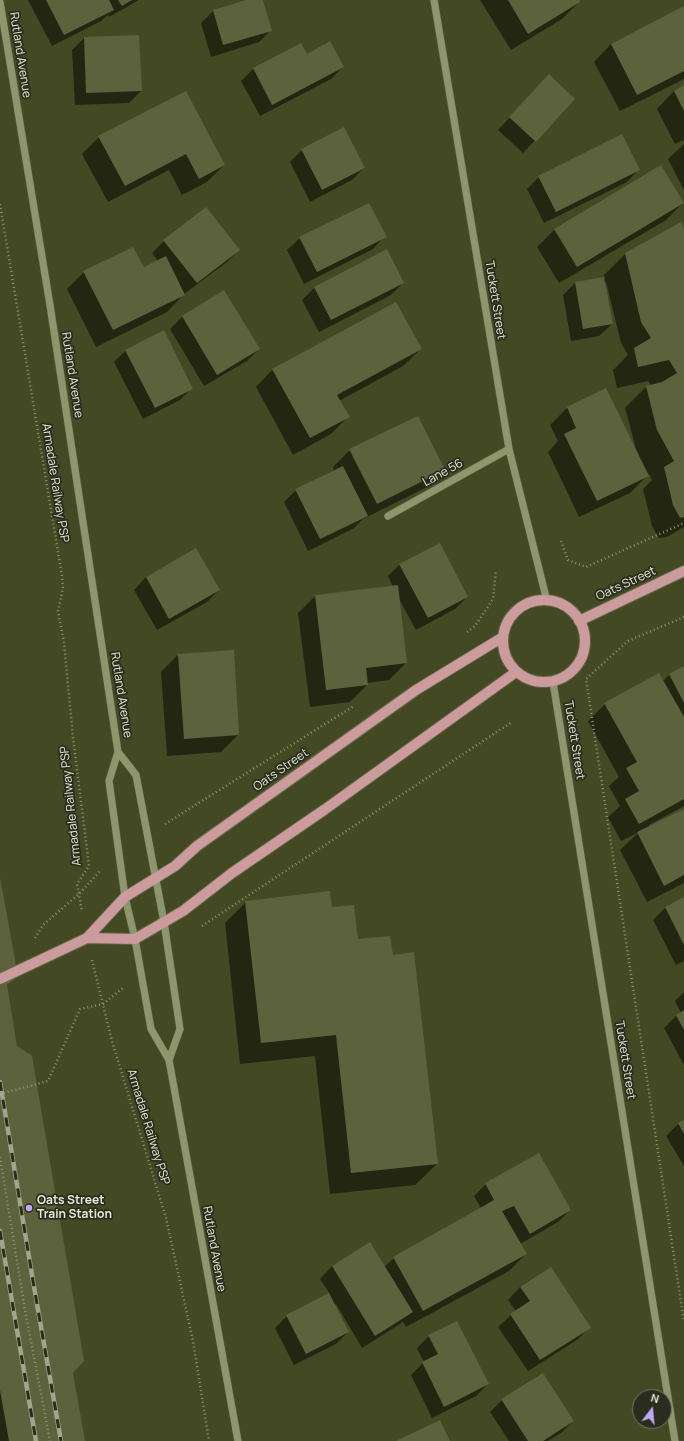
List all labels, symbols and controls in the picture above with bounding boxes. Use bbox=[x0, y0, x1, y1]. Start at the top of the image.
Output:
street label: Rutland Avenue bbox=[6, 11, 34, 99]
street label: Tuckett Street bbox=[482, 260, 508, 340]
street label: Rutland Avenue bbox=[58, 331, 86, 419]
street label: Armadale Railway PSP bbox=[38, 422, 72, 544]
street label: Lane 56 bbox=[420, 456, 466, 490]
street label: Oats Street bbox=[594, 564, 658, 604]
street label: Rutland Avenue bbox=[107, 651, 135, 739]
street label: Tuckett Street bbox=[561, 700, 587, 780]
street label: Armadale Railway PSP bbox=[58, 745, 84, 867]
street label: Oats Street bbox=[251, 746, 311, 794]
street label: Tuckett Street bbox=[612, 1020, 638, 1100]
street label: Armadale Railway PSP bbox=[124, 1067, 172, 1187]
place label: Oats Street Train Station bbox=[37, 1194, 112, 1222]
marker: Oats Street Train Station bbox=[24, 1203, 34, 1213]
street label: Rutland Avenue bbox=[199, 1205, 229, 1293]
north arrow bbox=[632, 1389, 672, 1429]
text: N bbox=[649, 1390, 661, 1406]

